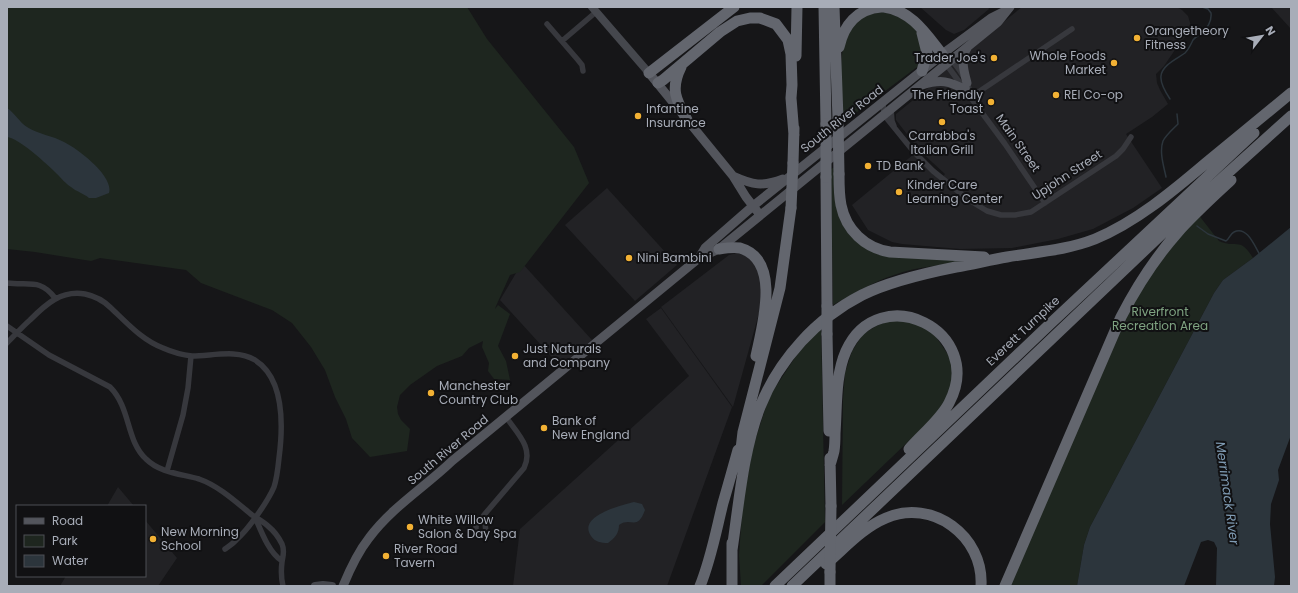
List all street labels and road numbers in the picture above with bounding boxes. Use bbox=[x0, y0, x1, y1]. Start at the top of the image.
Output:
street label: South River Road bbox=[797, 81, 887, 156]
street label: Main Street bbox=[992, 110, 1045, 175]
street label: Upjohn Street bbox=[1028, 146, 1105, 204]
street label: Everett Turnpike bbox=[982, 292, 1063, 369]
street label: South River Road bbox=[404, 411, 492, 489]

